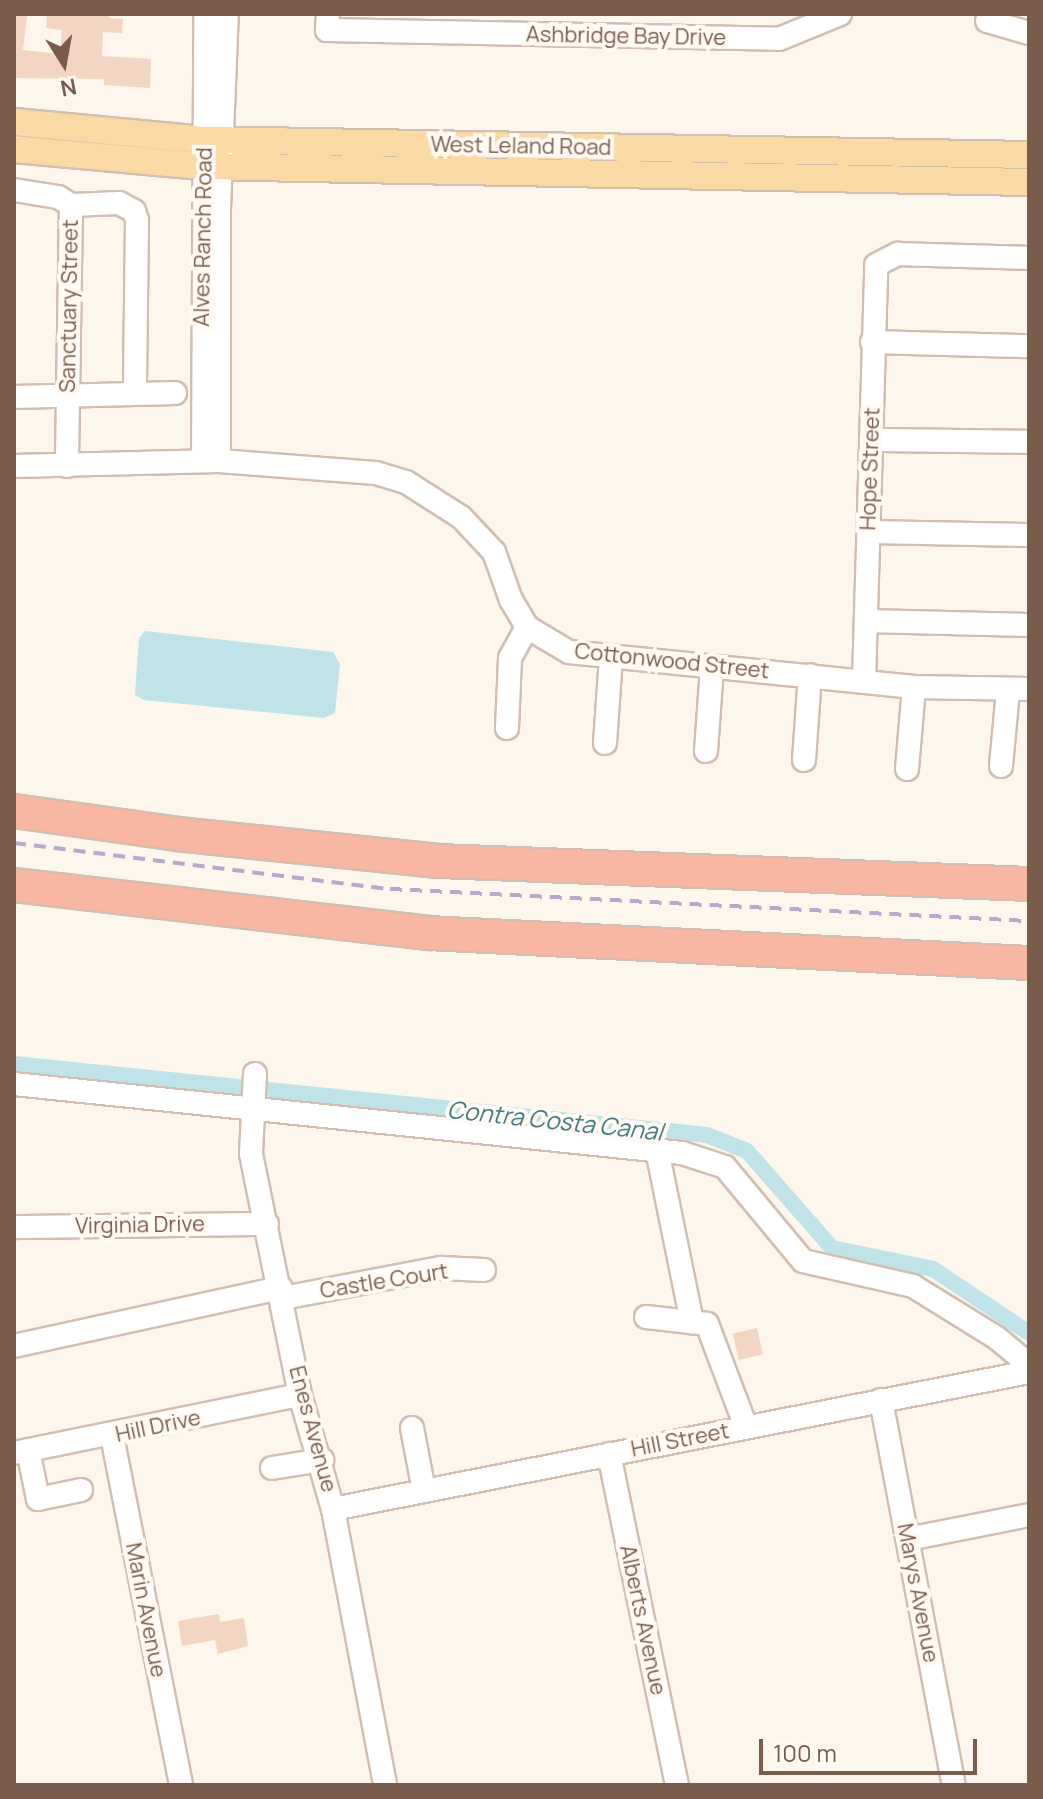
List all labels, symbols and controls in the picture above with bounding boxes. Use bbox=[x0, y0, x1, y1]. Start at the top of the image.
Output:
street label: Ashbridge Bay Drive bbox=[526, 21, 726, 51]
north arrow bbox=[24, 24, 104, 104]
text: N bbox=[58, 71, 79, 104]
street label: West Leland Road bbox=[430, 131, 612, 161]
street label: Alves Ranch Road bbox=[188, 147, 218, 327]
street label: Sanctuary Street bbox=[54, 219, 84, 393]
street label: Hope Street bbox=[855, 407, 885, 531]
street label: Cottonwood Street bbox=[573, 638, 771, 684]
water label: Contra Costa Canal bbox=[446, 1094, 664, 1146]
street label: Virginia Drive bbox=[75, 1211, 205, 1239]
street label: Castle Court bbox=[318, 1258, 450, 1304]
street label: Enes Avenue bbox=[283, 1363, 343, 1495]
street label: Hill Drive bbox=[113, 1404, 203, 1448]
street label: Hill Street bbox=[629, 1418, 731, 1462]
street label: Marys Avenue bbox=[892, 1521, 944, 1665]
street label: Marin Avenue bbox=[120, 1540, 172, 1680]
street label: Alberts Avenue bbox=[614, 1542, 672, 1698]
scale bar bbox=[763, 1723, 981, 1773]
text: 100 m bbox=[773, 1736, 837, 1769]

